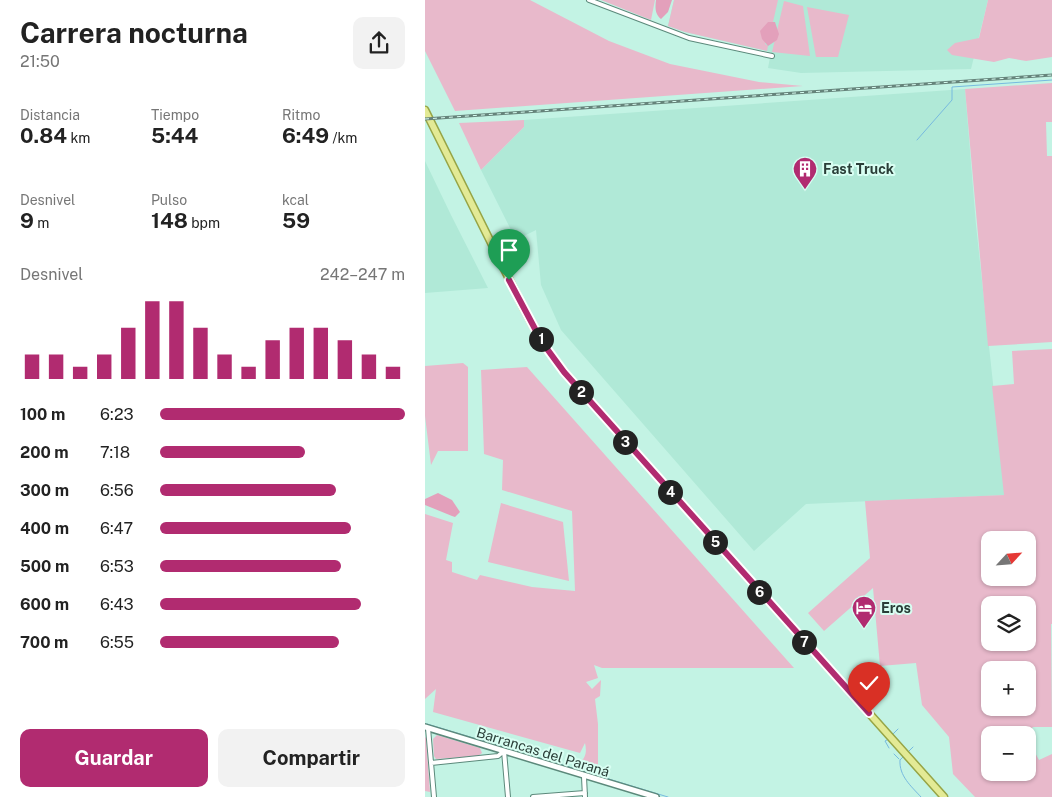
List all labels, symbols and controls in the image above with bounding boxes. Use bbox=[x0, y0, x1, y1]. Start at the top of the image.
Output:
text: Carrera nocturna bbox=[20, 16, 248, 49]
button: share bbox=[353, 17, 405, 69]
text: 21:50 bbox=[20, 52, 60, 71]
text: Distancia bbox=[20, 107, 80, 123]
text: Tiempo bbox=[151, 107, 199, 123]
text: Ritmo bbox=[282, 107, 320, 123]
text: 0.84 bbox=[20, 123, 67, 148]
text: 5:44 bbox=[151, 123, 198, 148]
text: 6:49 bbox=[282, 123, 329, 148]
text: km bbox=[67, 130, 90, 146]
text: /km bbox=[329, 130, 357, 146]
building icon: Fast Truck bbox=[792, 156, 818, 190]
place label: Fast Truck bbox=[823, 161, 894, 177]
text: Desnivel bbox=[20, 192, 75, 208]
text: Pulso bbox=[151, 192, 187, 208]
text: kcal bbox=[282, 192, 309, 208]
text: 9 bbox=[20, 208, 34, 233]
text: 148 bbox=[151, 208, 188, 233]
text: 59 bbox=[282, 208, 310, 233]
text: m bbox=[34, 215, 49, 231]
text: bpm bbox=[188, 215, 220, 231]
pin bbox=[488, 229, 530, 280]
icon: arrive bbox=[495, 236, 523, 264]
text: Desnivel bbox=[20, 265, 83, 284]
text: 242–247 m bbox=[320, 265, 405, 284]
pin: 1 bbox=[529, 326, 553, 352]
text: 1 bbox=[539, 331, 545, 347]
pin: 2 bbox=[569, 380, 593, 404]
text: 2 bbox=[577, 384, 586, 400]
text: 100 m bbox=[20, 405, 65, 424]
text: 6:23 bbox=[100, 405, 134, 424]
pin: 3 bbox=[613, 430, 637, 454]
text: 3 bbox=[621, 434, 630, 450]
text: 200 m bbox=[20, 443, 69, 462]
text: 7:18 bbox=[100, 443, 130, 462]
pin: 4 bbox=[657, 480, 683, 504]
text: 300 m bbox=[20, 481, 69, 500]
text: 6:56 bbox=[100, 481, 134, 500]
text: 4 bbox=[666, 484, 675, 500]
text: 400 m bbox=[20, 519, 69, 538]
text: 6:47 bbox=[100, 519, 133, 538]
pin: 5 bbox=[703, 530, 727, 554]
north arrow bbox=[981, 531, 1036, 586]
map controls bbox=[981, 531, 1036, 781]
text: 5 bbox=[711, 534, 720, 550]
text: 500 m bbox=[20, 557, 69, 576]
text: 6:53 bbox=[100, 557, 134, 576]
pin: 6 bbox=[747, 580, 771, 604]
text: 6 bbox=[755, 584, 764, 600]
text: 600 m bbox=[20, 595, 69, 614]
text: 6:43 bbox=[100, 595, 134, 614]
hotel icon: Eros bbox=[851, 595, 877, 629]
button: layers bbox=[981, 596, 1036, 651]
place label: Eros bbox=[881, 600, 911, 616]
pin: 7 bbox=[791, 630, 817, 654]
text: 700 m bbox=[20, 633, 68, 652]
text: 6:55 bbox=[100, 633, 134, 652]
text: 7 bbox=[800, 634, 809, 650]
button: + bbox=[981, 661, 1036, 716]
pin bbox=[848, 662, 890, 713]
icon: check bbox=[855, 669, 883, 697]
street label: Barrancas del Paraná bbox=[475, 724, 611, 780]
button: − bbox=[981, 726, 1036, 781]
button: Guardar bbox=[20, 729, 208, 787]
button: Compartir bbox=[218, 729, 405, 787]

